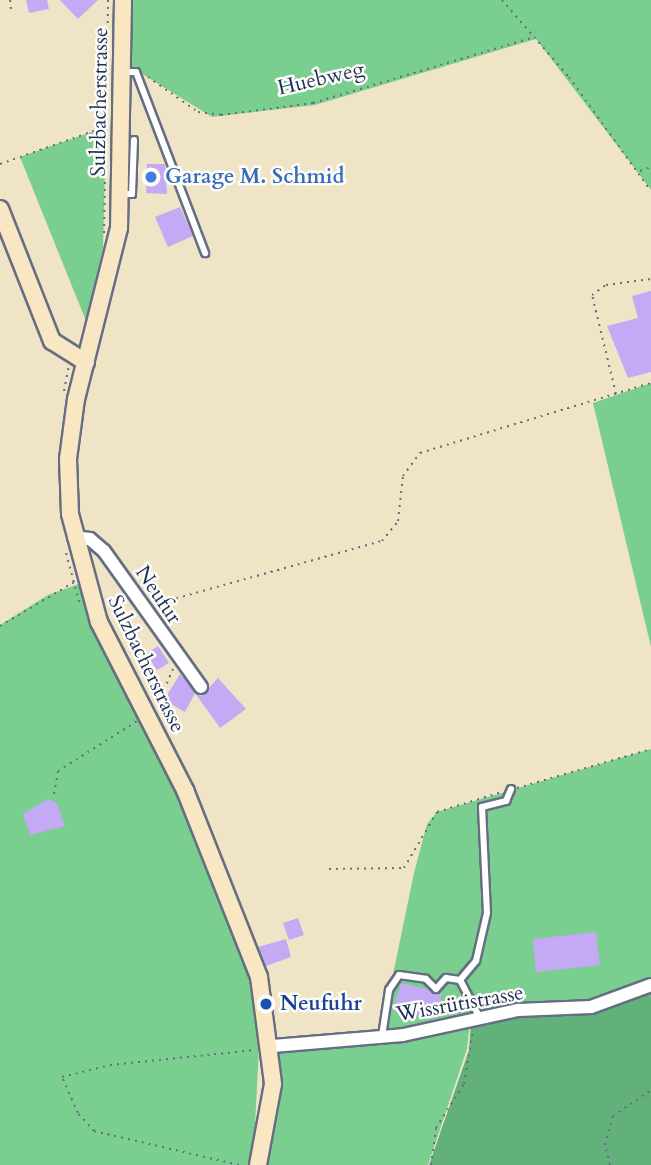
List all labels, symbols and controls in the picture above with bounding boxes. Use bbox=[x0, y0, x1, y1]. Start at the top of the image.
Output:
street label: Sulzbacherstrasse bbox=[86, 27, 114, 177]
street label: Huebweg bbox=[275, 57, 367, 101]
place label: Garage M. Schmid bbox=[165, 164, 344, 190]
marker: Garage M. Schmid bbox=[143, 169, 159, 185]
street label: Neufur bbox=[130, 561, 186, 629]
street label: Sulzbacherstrasse bbox=[102, 591, 190, 737]
street label: Wissrütistrasse bbox=[394, 980, 526, 1028]
place label: Neufuhr bbox=[280, 991, 362, 1017]
marker: Neufuhr bbox=[258, 996, 274, 1012]

